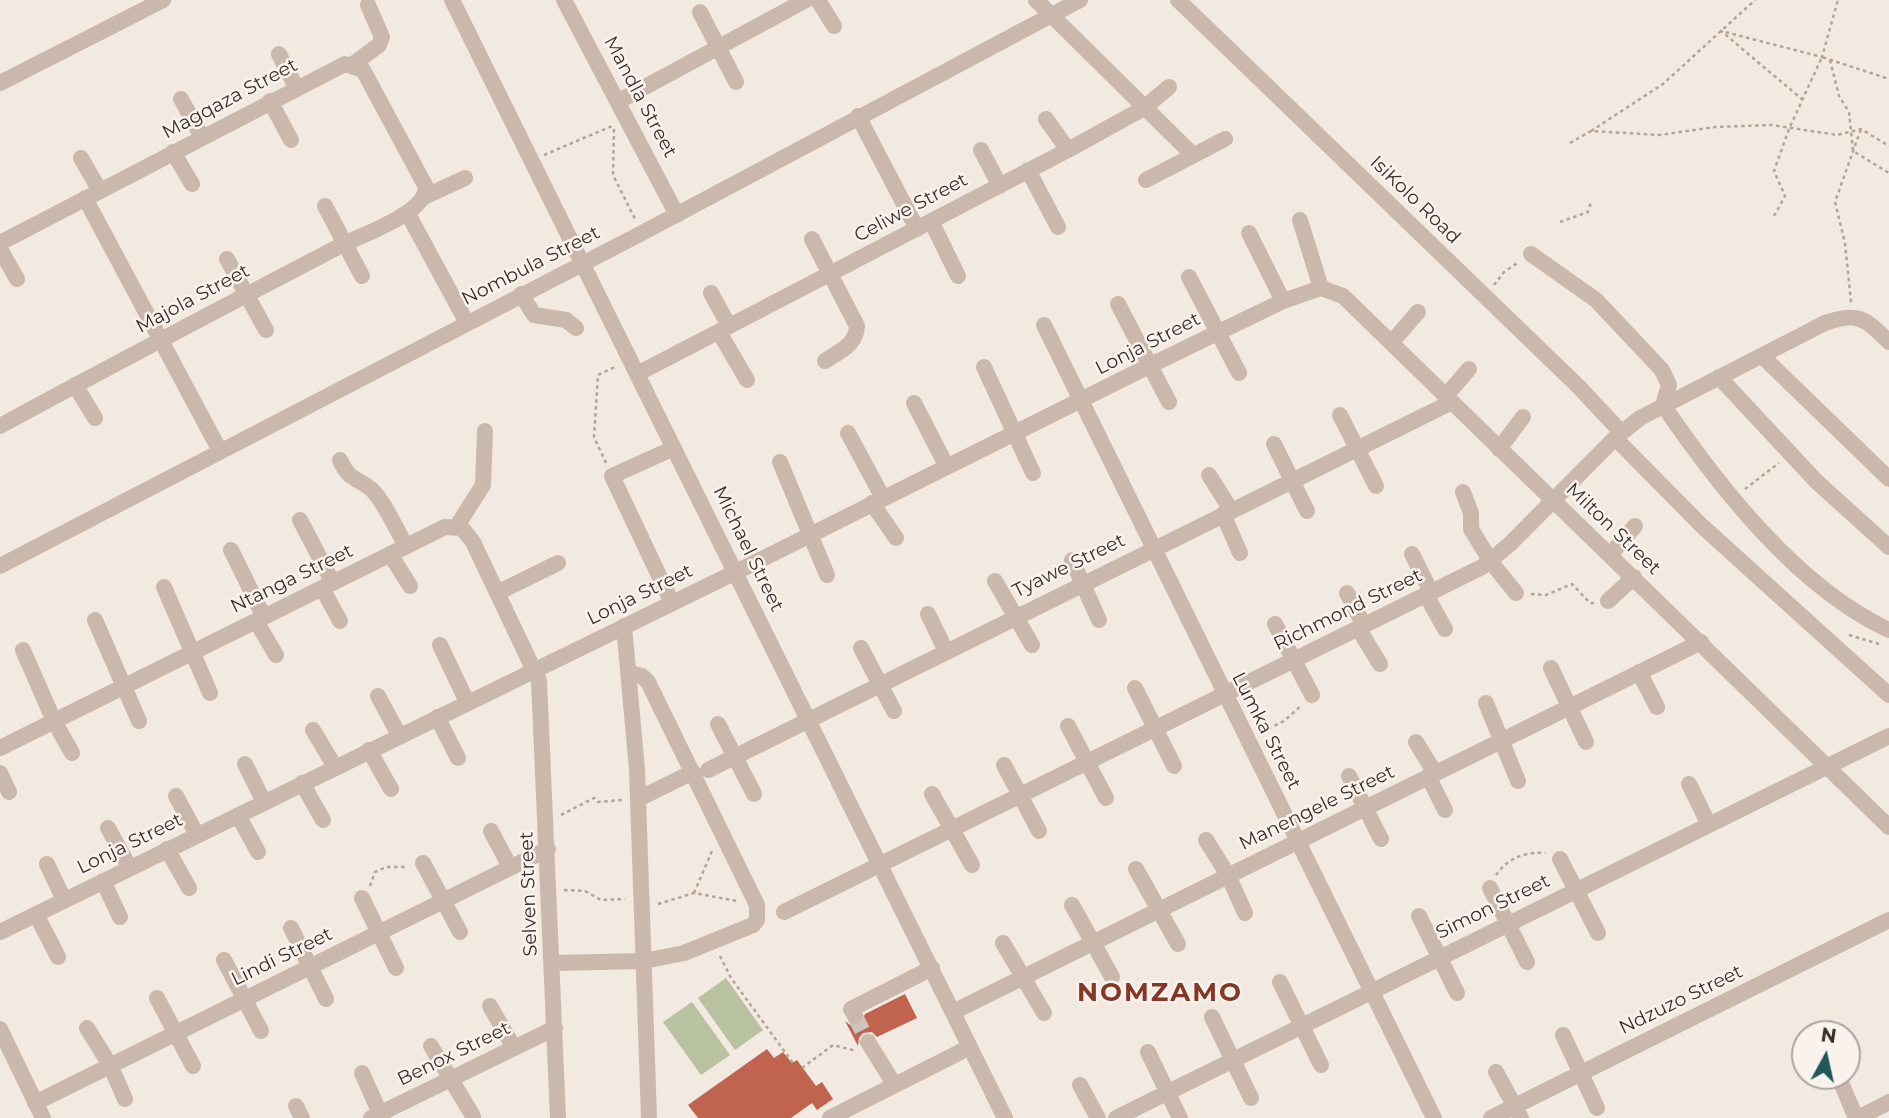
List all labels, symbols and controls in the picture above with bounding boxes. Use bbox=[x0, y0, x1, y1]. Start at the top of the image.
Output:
street label: Mandla Street bbox=[599, 33, 681, 161]
street label: Magqaza Street bbox=[159, 54, 301, 144]
street label: IsiKolo Road bbox=[1365, 151, 1465, 249]
street label: Celiwe Street bbox=[850, 169, 972, 247]
street label: Nombula Street bbox=[458, 221, 604, 311]
street label: Majola Street bbox=[132, 260, 254, 338]
street label: Lonja Street bbox=[1092, 308, 1204, 380]
street label: Milton Street bbox=[1561, 478, 1665, 580]
street label: Michael Street bbox=[708, 482, 788, 616]
street label: Tyawe Street bbox=[1009, 529, 1129, 603]
street label: Ntanga Street bbox=[227, 539, 357, 619]
street label: Lonja Street bbox=[583, 560, 697, 630]
street label: Richmond Street bbox=[1270, 564, 1426, 656]
street label: Lumka Street bbox=[1227, 668, 1305, 794]
street label: Manengele Street bbox=[1236, 760, 1398, 856]
street label: Lonja Street bbox=[73, 809, 187, 879]
street label: Selven Street bbox=[515, 831, 543, 957]
street label: Simon Street bbox=[1432, 870, 1554, 944]
street label: Lindi Street bbox=[228, 923, 336, 991]
street label: Ndzuzo Street bbox=[1615, 960, 1747, 1040]
district label: NOMZAMO bbox=[1078, 977, 1242, 1009]
street label: Benox Street bbox=[394, 1017, 514, 1091]
north arrow bbox=[1791, 1020, 1861, 1090]
text: N bbox=[1820, 1023, 1838, 1048]

